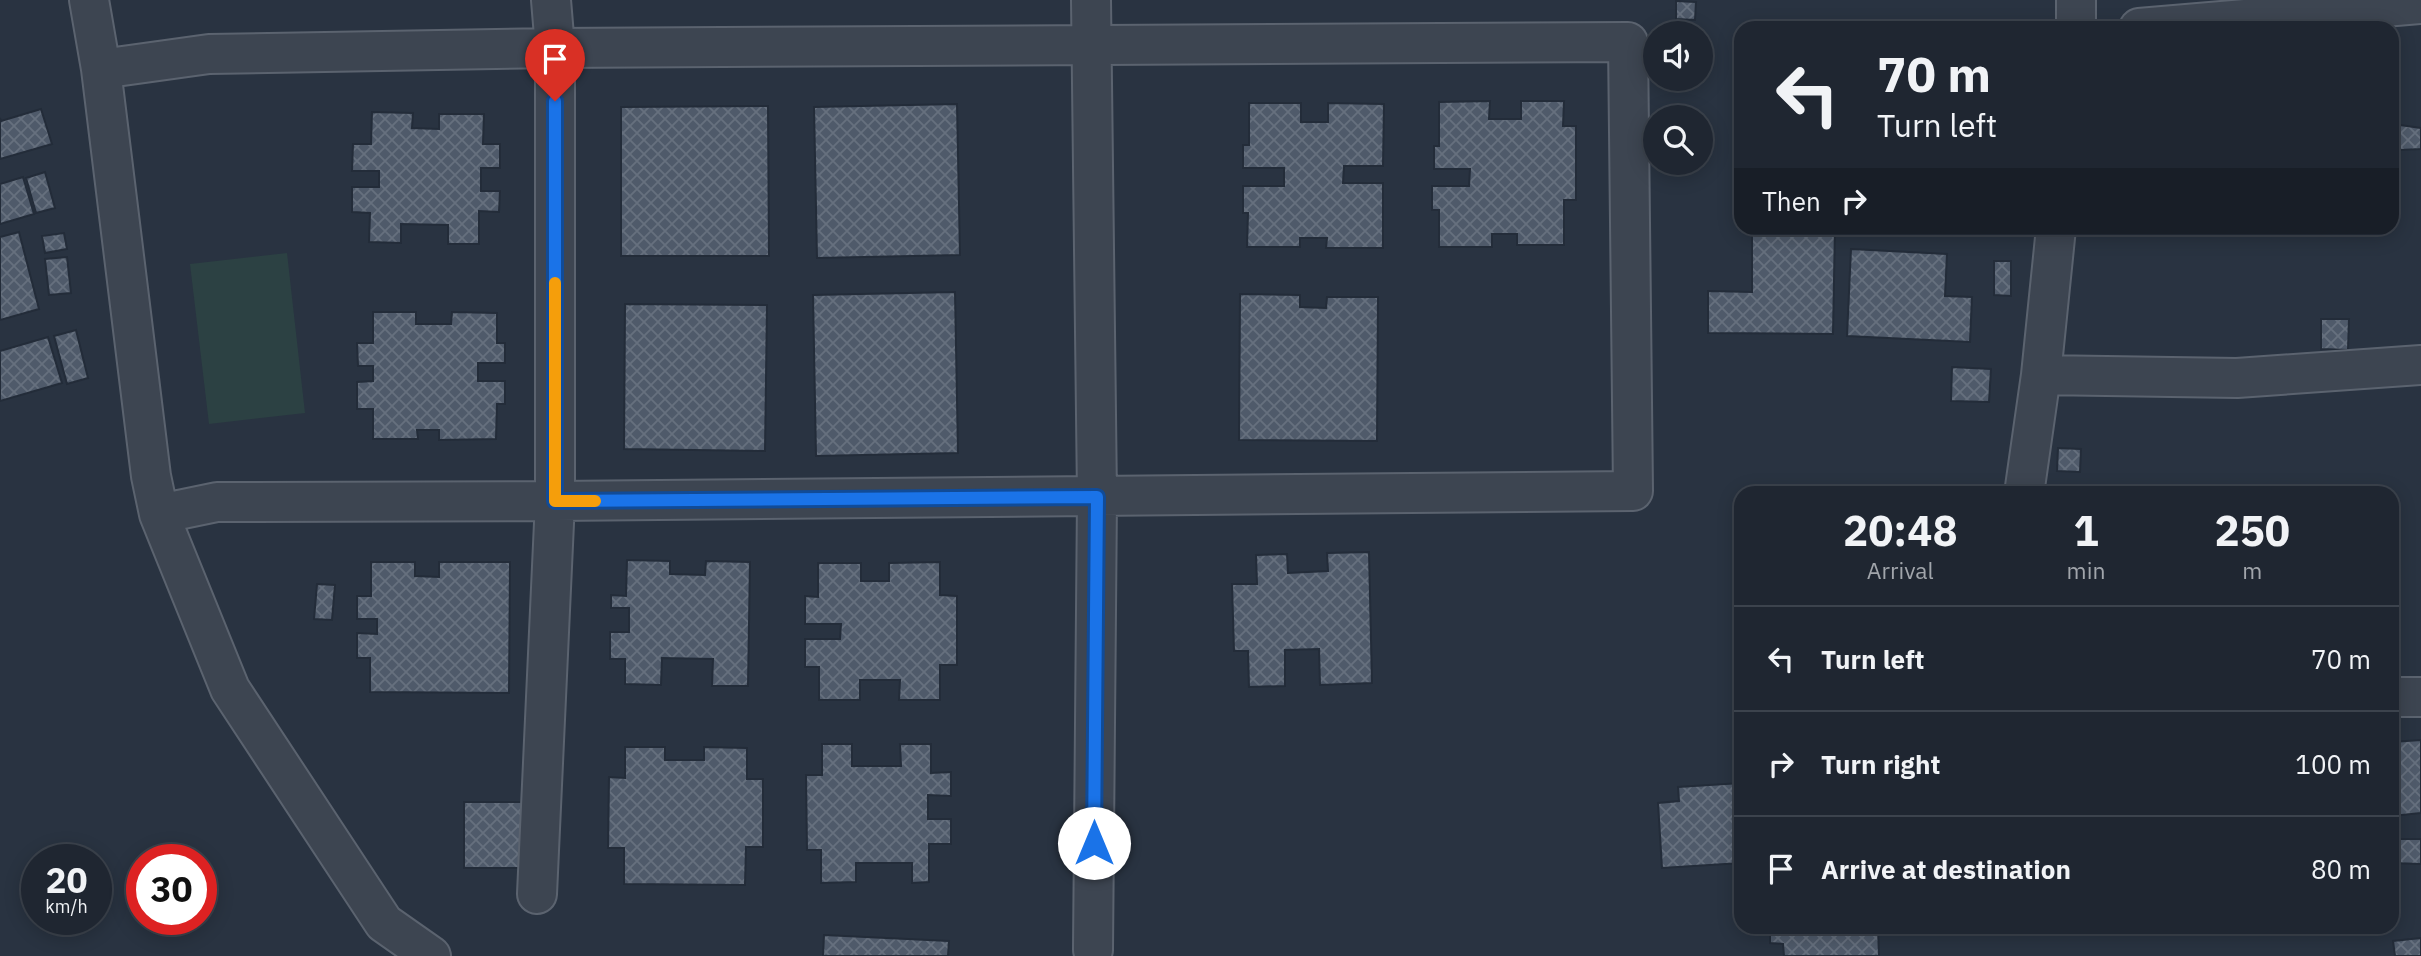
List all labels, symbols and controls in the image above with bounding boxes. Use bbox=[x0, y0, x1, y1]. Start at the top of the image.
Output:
map controls bbox=[1643, 21, 1713, 175]
button: sound bbox=[1643, 21, 1713, 91]
pin bbox=[525, 29, 585, 101]
icon: arrive bbox=[536, 40, 574, 78]
text: 70 m bbox=[1877, 42, 1991, 105]
icon: left bbox=[1762, 49, 1853, 140]
text: Turn left bbox=[1877, 104, 1997, 146]
button: search bbox=[1643, 105, 1713, 175]
icon: right bbox=[1835, 182, 1873, 220]
text: Then bbox=[1762, 184, 1821, 218]
text: 20:48 bbox=[1843, 503, 1958, 558]
text: 1 bbox=[2073, 503, 2099, 558]
text: 250 bbox=[2214, 503, 2290, 558]
text: Arrival bbox=[1867, 555, 1934, 585]
text: min bbox=[2067, 555, 2105, 585]
text: m bbox=[2242, 555, 2262, 585]
icon: left bbox=[1762, 640, 1800, 678]
text: Turn left bbox=[1821, 642, 1924, 676]
text: 70 m bbox=[2311, 642, 2371, 676]
icon: right bbox=[1762, 745, 1800, 783]
text: Turn right bbox=[1821, 747, 1940, 781]
text: 100 m bbox=[2295, 747, 2371, 781]
position arrow bbox=[1057, 806, 1131, 880]
speed limit sign: 30 bbox=[126, 844, 217, 935]
icon: arrive bbox=[1762, 850, 1800, 888]
text: Arrive at destination bbox=[1821, 852, 2071, 886]
text: 80 m bbox=[2311, 852, 2371, 886]
text: 20 bbox=[45, 857, 88, 903]
text: km/h bbox=[45, 895, 88, 918]

